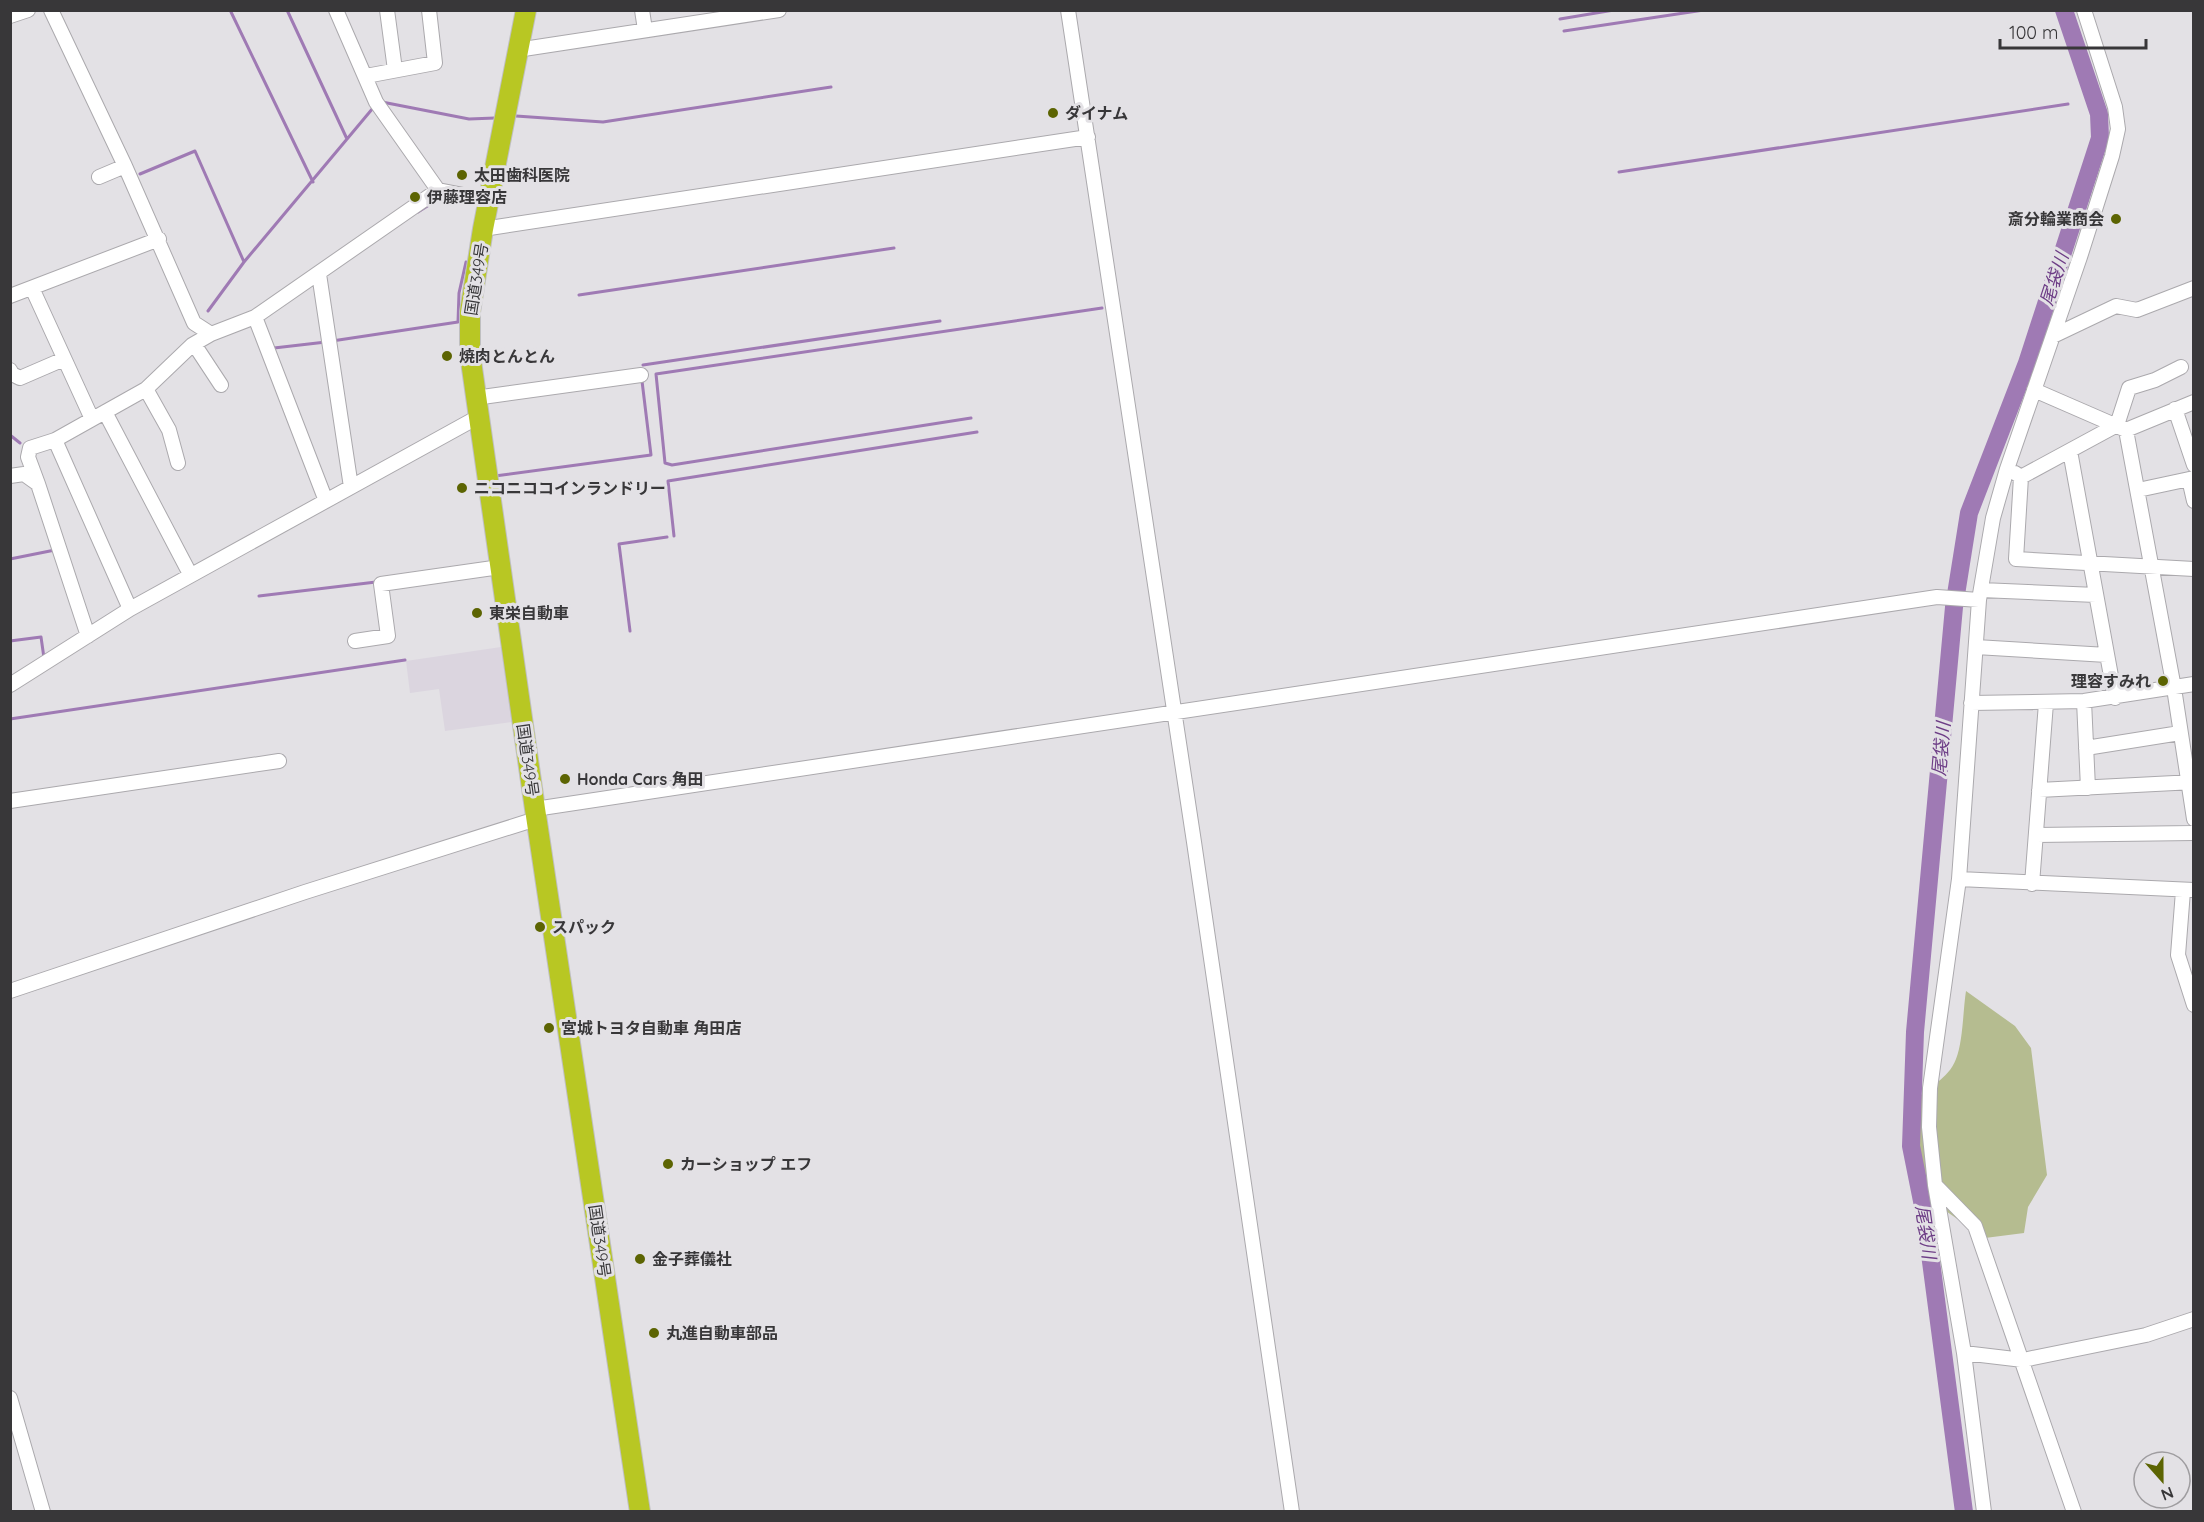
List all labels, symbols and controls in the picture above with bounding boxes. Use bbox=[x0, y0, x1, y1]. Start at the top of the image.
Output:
scale bar bbox=[2000, 12, 2146, 50]
text: 100 m bbox=[2009, 21, 2058, 44]
place label: ダイナム bbox=[1065, 103, 1128, 123]
marker: ダイナム bbox=[1046, 106, 1060, 120]
place label: 太田歯科医院 bbox=[474, 165, 570, 185]
marker: 太田歯科医院 bbox=[455, 168, 469, 182]
place label: 伊藤理容店 bbox=[426, 187, 507, 207]
marker: 伊藤理容店 bbox=[408, 190, 422, 204]
place label: 斎分輪業商会 bbox=[2008, 209, 2104, 229]
marker: 斎分輪業商会 bbox=[2109, 212, 2123, 226]
street label: 国道349号 bbox=[460, 241, 492, 317]
water label: 尾袋川 bbox=[2035, 248, 2074, 308]
place label: 焼肉とんとん bbox=[459, 346, 555, 366]
marker: 焼肉とんとん bbox=[440, 349, 454, 363]
place label: ニコニココインランドリー bbox=[474, 478, 666, 498]
marker: ニコニココインランドリー bbox=[455, 481, 469, 495]
place label: 東栄自動車 bbox=[489, 603, 569, 623]
marker: 東栄自動車 bbox=[470, 606, 484, 620]
place label: 理容すみれ bbox=[2071, 671, 2151, 691]
marker: 理容すみれ bbox=[2156, 674, 2170, 688]
water label: 尾袋川 bbox=[1927, 719, 1955, 777]
street label: 国道349号 bbox=[513, 722, 543, 798]
place label: Honda Cars 角田 bbox=[577, 769, 704, 789]
marker: Honda Cars 角田 bbox=[558, 772, 572, 786]
place label: スパック bbox=[552, 917, 616, 937]
marker: スパック bbox=[533, 920, 547, 934]
place label: 宮城トヨタ自動車 角田店 bbox=[561, 1018, 741, 1038]
marker: 宮城トヨタ自動車 角田店 bbox=[542, 1021, 556, 1035]
place label: カーショップ エフ bbox=[680, 1154, 812, 1174]
marker: カーショップ エフ bbox=[661, 1157, 675, 1171]
street label: 国道349号 bbox=[585, 1203, 615, 1279]
water label: 尾袋川 bbox=[1911, 1204, 1941, 1262]
place label: 金子葬儀社 bbox=[652, 1249, 732, 1269]
marker: 金子葬儀社 bbox=[633, 1252, 647, 1266]
place label: 丸進自動車部品 bbox=[666, 1323, 778, 1343]
marker: 丸進自動車部品 bbox=[647, 1326, 661, 1340]
north arrow bbox=[2132, 1450, 2192, 1510]
text: N bbox=[2158, 1483, 2176, 1505]

